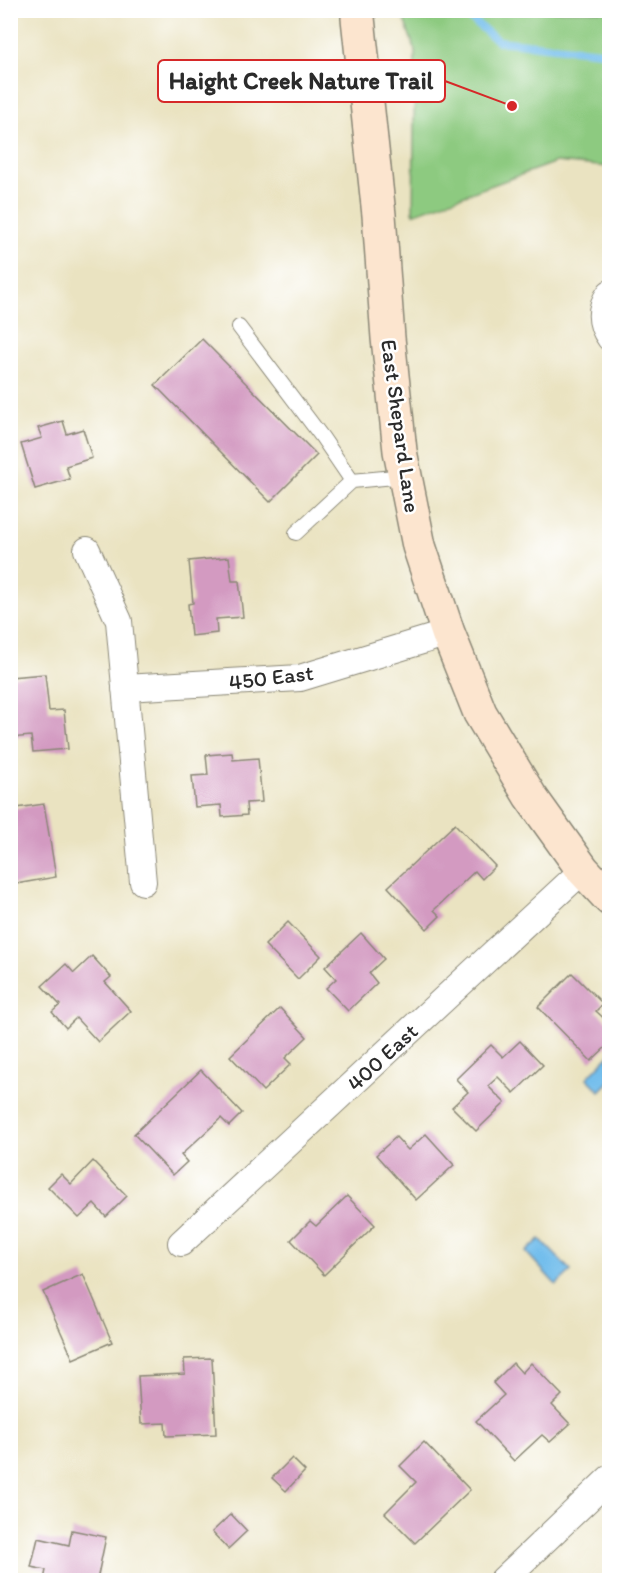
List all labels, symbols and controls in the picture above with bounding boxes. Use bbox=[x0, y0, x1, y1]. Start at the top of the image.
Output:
callout: Haight Creek Nature Trail bbox=[158, 60, 445, 102]
text: Haight Creek Nature Trail bbox=[169, 66, 434, 96]
street label: East Shepard Lane bbox=[375, 338, 426, 515]
street label: 450 East bbox=[227, 659, 315, 696]
street label: 400 East bbox=[341, 1018, 423, 1097]

